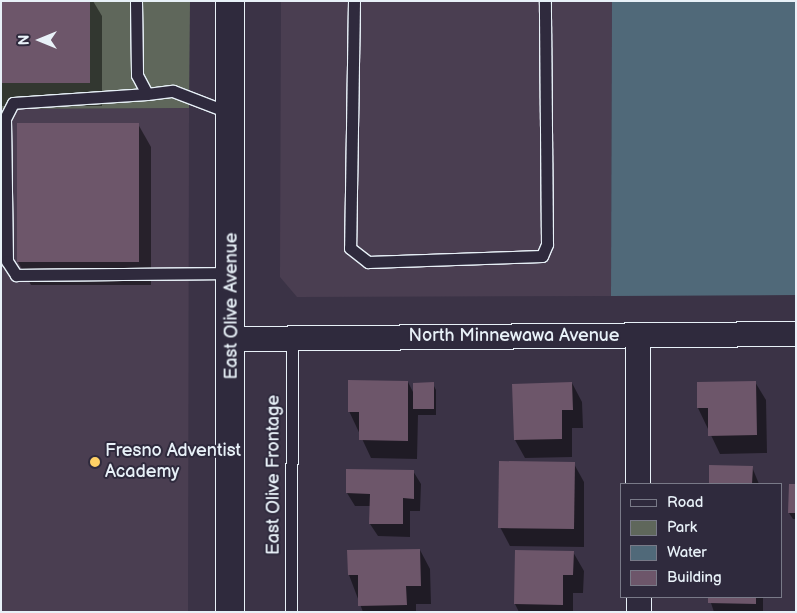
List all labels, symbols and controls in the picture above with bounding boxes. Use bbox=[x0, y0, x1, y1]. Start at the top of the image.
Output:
north arrow bbox=[15, 15, 65, 65]
text: N bbox=[16, 35, 33, 45]
street label: East Olive Avenue bbox=[221, 232, 243, 380]
street label: North Minnewawa Avenue bbox=[408, 325, 620, 347]
street label: East Olive Frontage bbox=[263, 395, 285, 555]
place label: Fresno Adventist Academy bbox=[105, 441, 241, 484]
marker: Fresno Adventist Academy bbox=[89, 456, 101, 468]
legend bbox=[620, 483, 782, 598]
text: Road bbox=[667, 493, 703, 512]
text: Park bbox=[667, 518, 697, 537]
text: Water bbox=[667, 543, 707, 562]
text: Building bbox=[667, 568, 722, 587]

